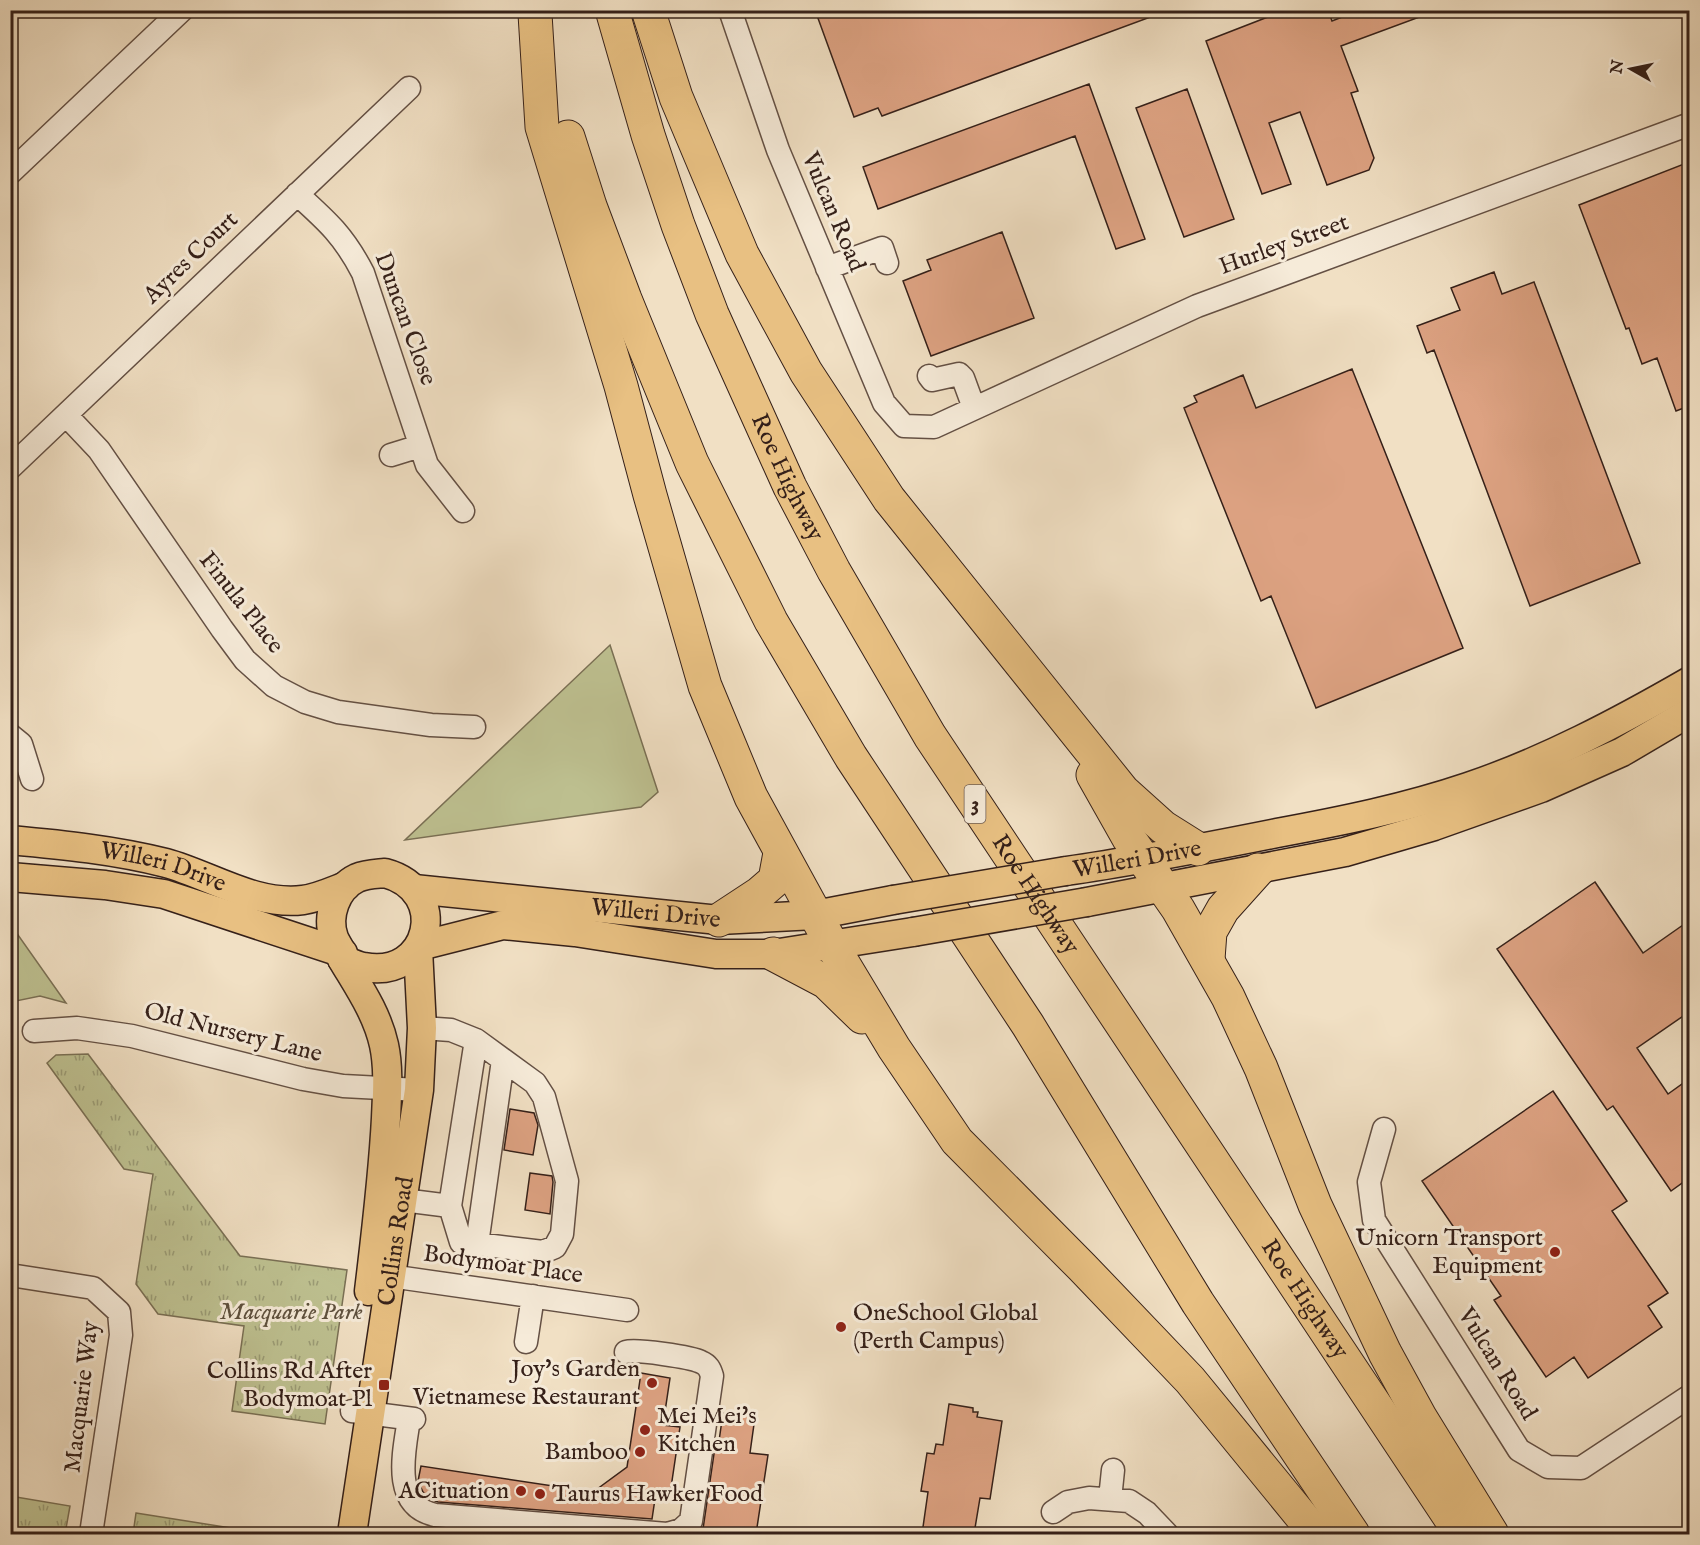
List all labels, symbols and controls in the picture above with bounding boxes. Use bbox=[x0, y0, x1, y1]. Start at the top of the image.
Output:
north arrow bbox=[1601, 39, 1661, 99]
text: N bbox=[1607, 58, 1629, 76]
street label: Vulcan Road bbox=[794, 147, 872, 277]
street label: Ayres Court bbox=[136, 205, 245, 312]
street label: Hurley Street bbox=[1215, 207, 1353, 283]
street label: Duncan Close bbox=[367, 248, 443, 390]
street label: Roe Highway bbox=[743, 409, 831, 546]
street label: Finula Place bbox=[192, 546, 290, 660]
road number: 3 bbox=[964, 785, 986, 823]
street label: Roe Highway bbox=[984, 829, 1087, 960]
street label: Willeri Drive bbox=[1071, 833, 1204, 885]
street label: Willeri Drive bbox=[98, 835, 231, 900]
street label: Willeri Drive bbox=[590, 892, 722, 936]
street label: Old Nursery Lane bbox=[141, 996, 325, 1070]
street label: Collins Road bbox=[371, 1174, 421, 1308]
place label: Unicorn Transport Equipment bbox=[1355, 1223, 1543, 1282]
street label: Roe Highway bbox=[1254, 1233, 1356, 1365]
street label: Bodymoat Place bbox=[421, 1238, 585, 1292]
marker: Unicorn Transport Equipment bbox=[1548, 1245, 1562, 1259]
park label: Macquarie Park bbox=[219, 1297, 363, 1328]
place label: OneSchool Global (Perth Campus) bbox=[853, 1298, 1038, 1357]
street label: Vulcan Road bbox=[1450, 1301, 1544, 1426]
street label: Macquarie Way bbox=[57, 1319, 107, 1475]
marker: OneSchool Global (Perth Campus) bbox=[834, 1320, 848, 1334]
place label: Joy's Garden Vietnamese Restaurant bbox=[412, 1354, 640, 1413]
place label: Collins Rd After Bodymoat Pl bbox=[207, 1356, 372, 1415]
marker: Joy's Garden Vietnamese Restaurant bbox=[645, 1376, 659, 1390]
marker: Collins Rd After Bodymoat Pl bbox=[377, 1378, 391, 1392]
place label: Mei Mei's Kitchen bbox=[657, 1401, 757, 1460]
marker: Mei Mei's Kitchen bbox=[638, 1423, 652, 1437]
place label: Bamboo bbox=[545, 1437, 628, 1468]
marker: Bamboo bbox=[633, 1445, 647, 1459]
place label: ACituation bbox=[397, 1476, 509, 1507]
place label: Taurus Hawker Food bbox=[552, 1479, 763, 1510]
marker: ACituation bbox=[514, 1484, 528, 1498]
marker: Taurus Hawker Food bbox=[533, 1487, 547, 1501]

